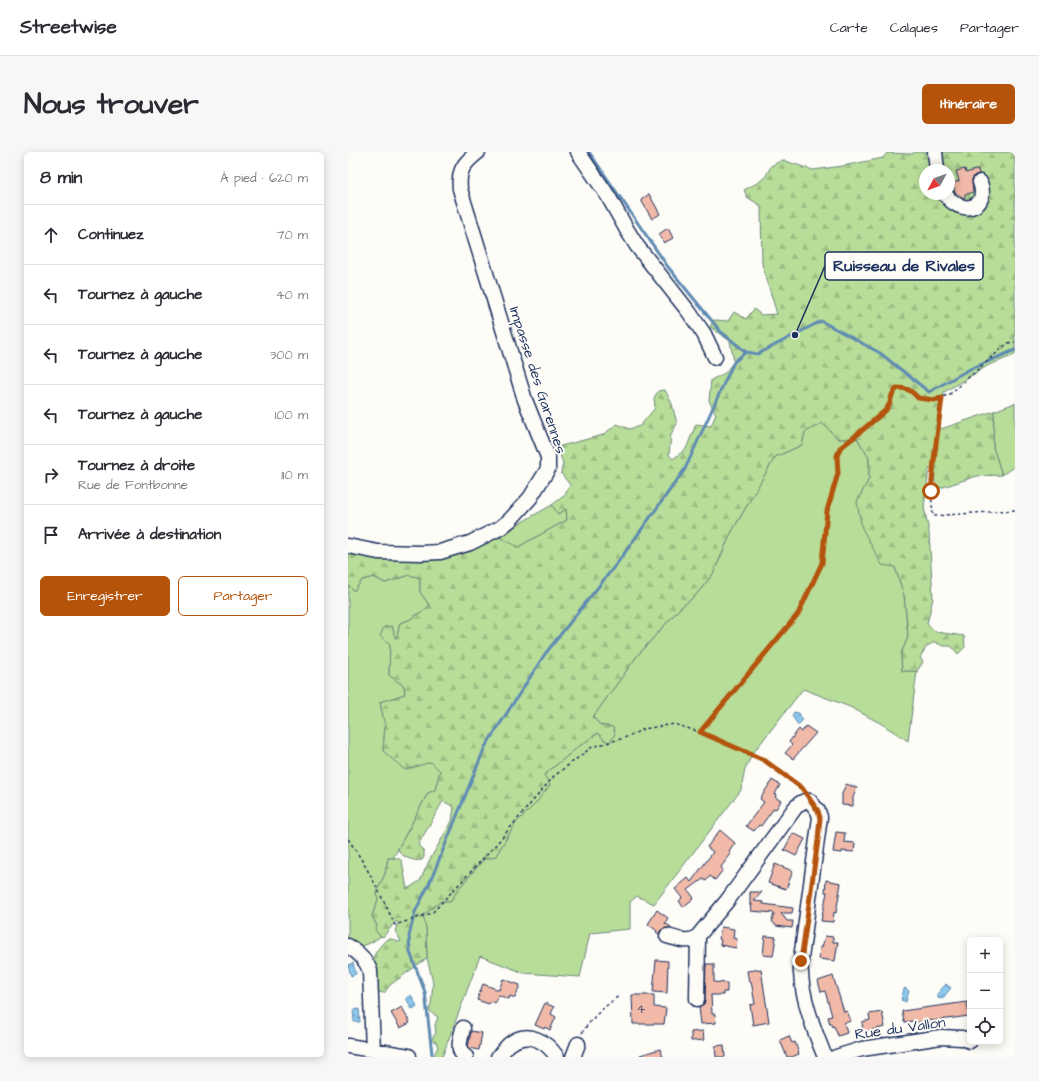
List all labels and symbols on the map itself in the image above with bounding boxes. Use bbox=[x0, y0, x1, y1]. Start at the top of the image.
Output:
north arrow bbox=[919, 164, 955, 200]
callout: Ruisseau de Rivales bbox=[825, 252, 983, 280]
text: Ruisseau de Rivales bbox=[833, 255, 975, 277]
street label: Impasse des Garennes bbox=[504, 304, 571, 457]
route start bbox=[922, 482, 940, 500]
route end bbox=[792, 952, 810, 970]
house number: 4 bbox=[637, 1000, 646, 1018]
street label: Rue du Vallon bbox=[853, 1012, 947, 1045]

